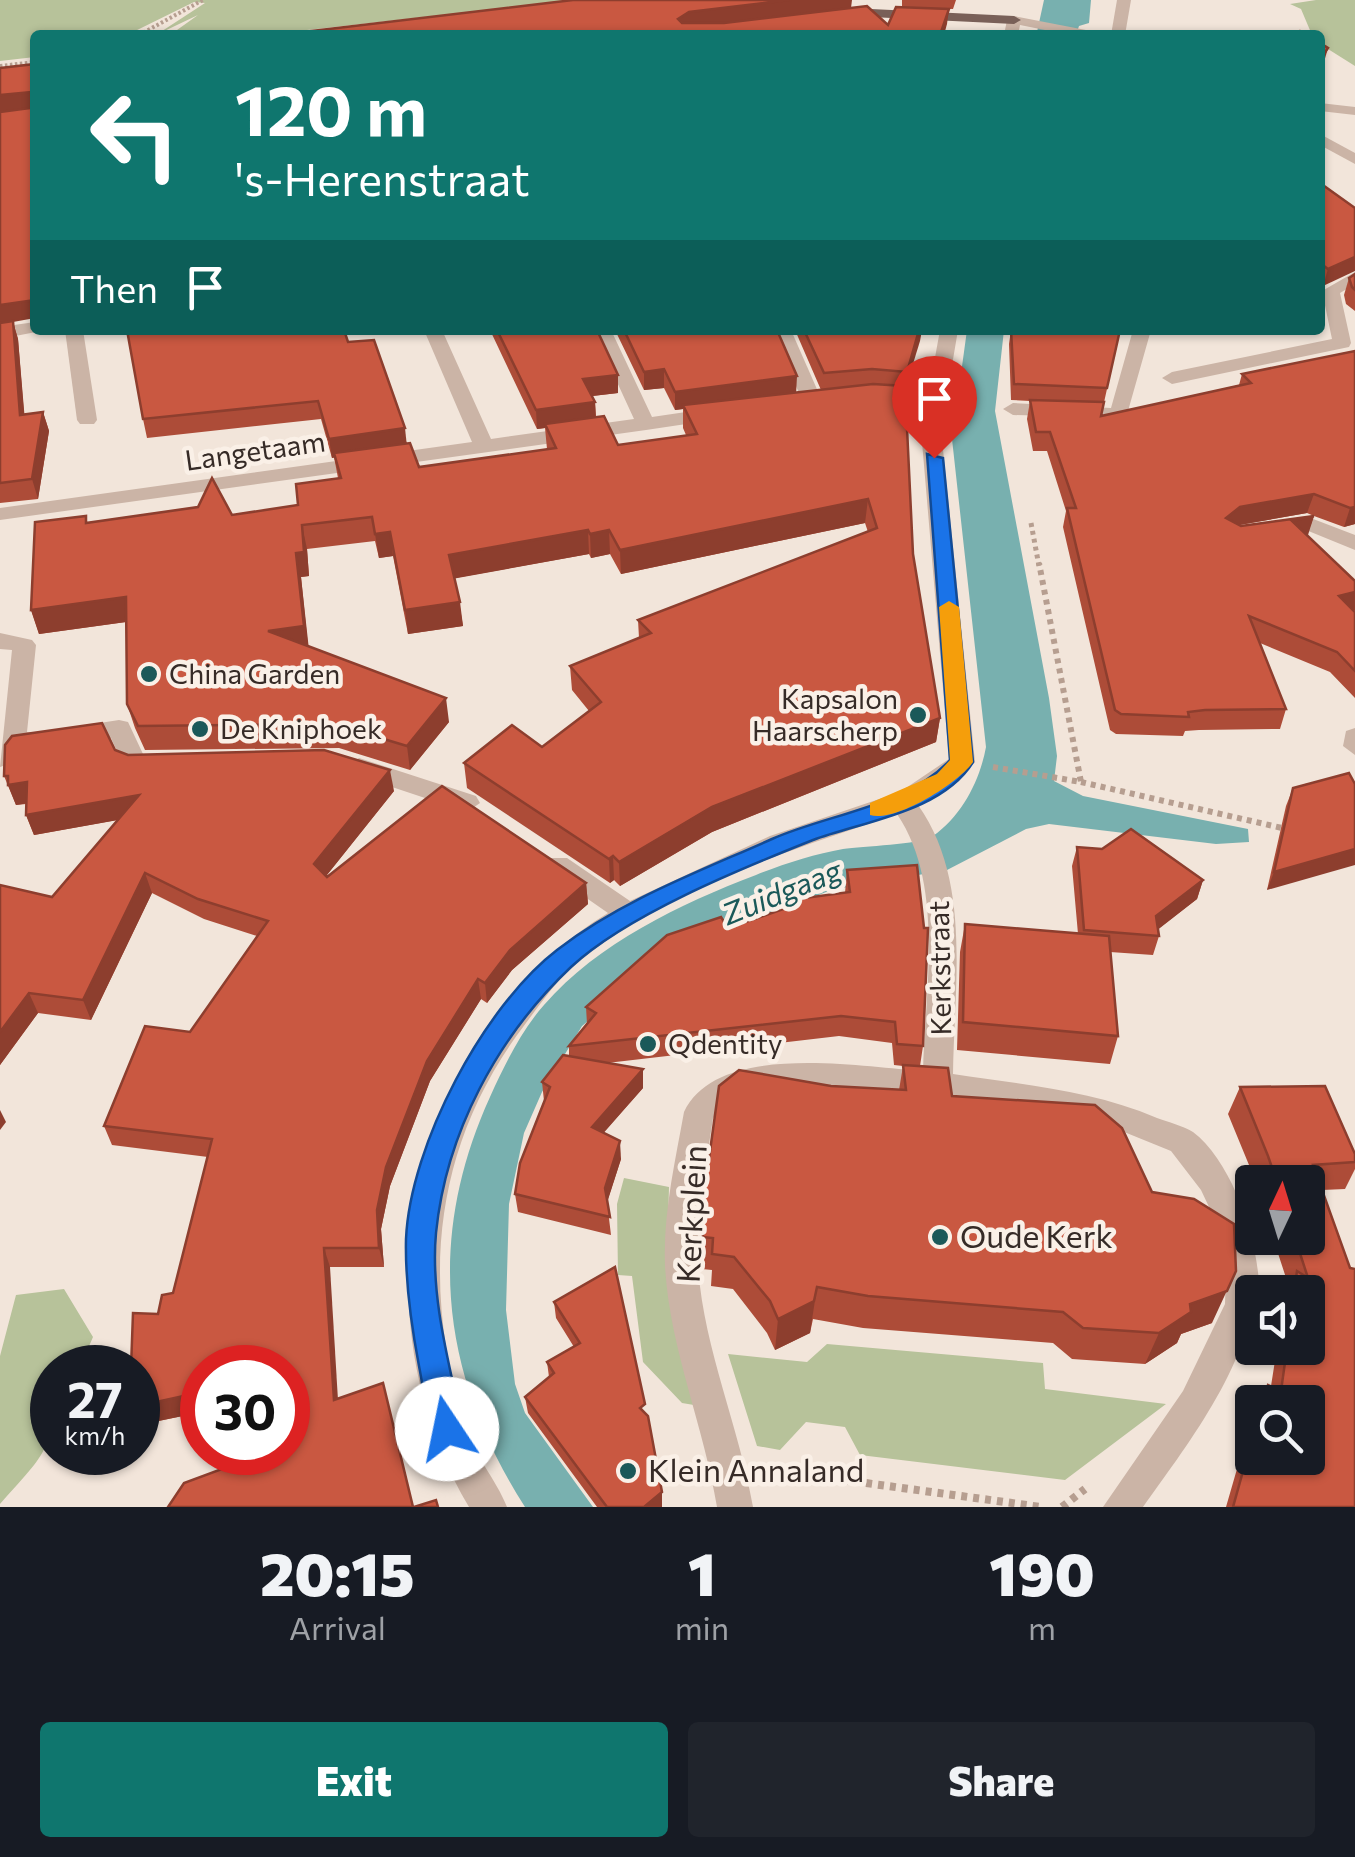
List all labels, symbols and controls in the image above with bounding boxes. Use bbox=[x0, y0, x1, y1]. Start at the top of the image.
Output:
text: 120 m bbox=[235, 65, 427, 150]
icon: left bbox=[70, 70, 200, 200]
text: 's-Herenstraat bbox=[235, 150, 530, 205]
icon: arrive bbox=[178, 260, 233, 315]
text: Then bbox=[70, 264, 158, 311]
pin bbox=[892, 356, 977, 459]
icon: arrive bbox=[907, 371, 962, 426]
street label: Langetaam bbox=[182, 423, 327, 477]
place label: China Garden bbox=[169, 656, 340, 690]
marker: China Garden bbox=[138, 663, 160, 685]
place label: Kapsalon Haarscherp bbox=[752, 681, 898, 747]
marker: Kapsalon Haarscherp bbox=[907, 704, 929, 726]
place label: De Kniphoek bbox=[220, 711, 382, 745]
marker: De Kniphoek bbox=[189, 718, 211, 740]
water label: Zuidgaag bbox=[715, 849, 848, 932]
street label: Kerkstraat bbox=[921, 900, 957, 1036]
place label: Qdentity bbox=[668, 1026, 783, 1060]
marker: Qdentity bbox=[637, 1033, 659, 1055]
street label: Kerkplein bbox=[666, 1144, 714, 1284]
north arrow bbox=[1235, 1165, 1325, 1255]
map controls bbox=[1235, 1165, 1325, 1475]
place label: Oude Kerk bbox=[960, 1215, 1113, 1255]
marker: Oude Kerk bbox=[929, 1226, 951, 1248]
button: sound bbox=[1235, 1275, 1325, 1365]
speed limit sign: 30 bbox=[180, 1345, 310, 1475]
text: 27 bbox=[67, 1367, 123, 1428]
position arrow bbox=[395, 1377, 499, 1481]
button: search bbox=[1235, 1385, 1325, 1475]
text: km/h bbox=[65, 1420, 125, 1450]
place label: Klein Annaland bbox=[648, 1449, 864, 1489]
marker: Klein Annaland bbox=[617, 1460, 639, 1482]
text: 20:15 bbox=[260, 1535, 415, 1608]
text: 1 bbox=[688, 1535, 716, 1608]
text: 190 bbox=[989, 1535, 1095, 1608]
text: Arrival bbox=[289, 1607, 386, 1647]
text: min bbox=[675, 1607, 729, 1647]
text: m bbox=[1028, 1607, 1056, 1647]
button: Exit bbox=[40, 1722, 668, 1837]
button: Share bbox=[688, 1722, 1315, 1837]

